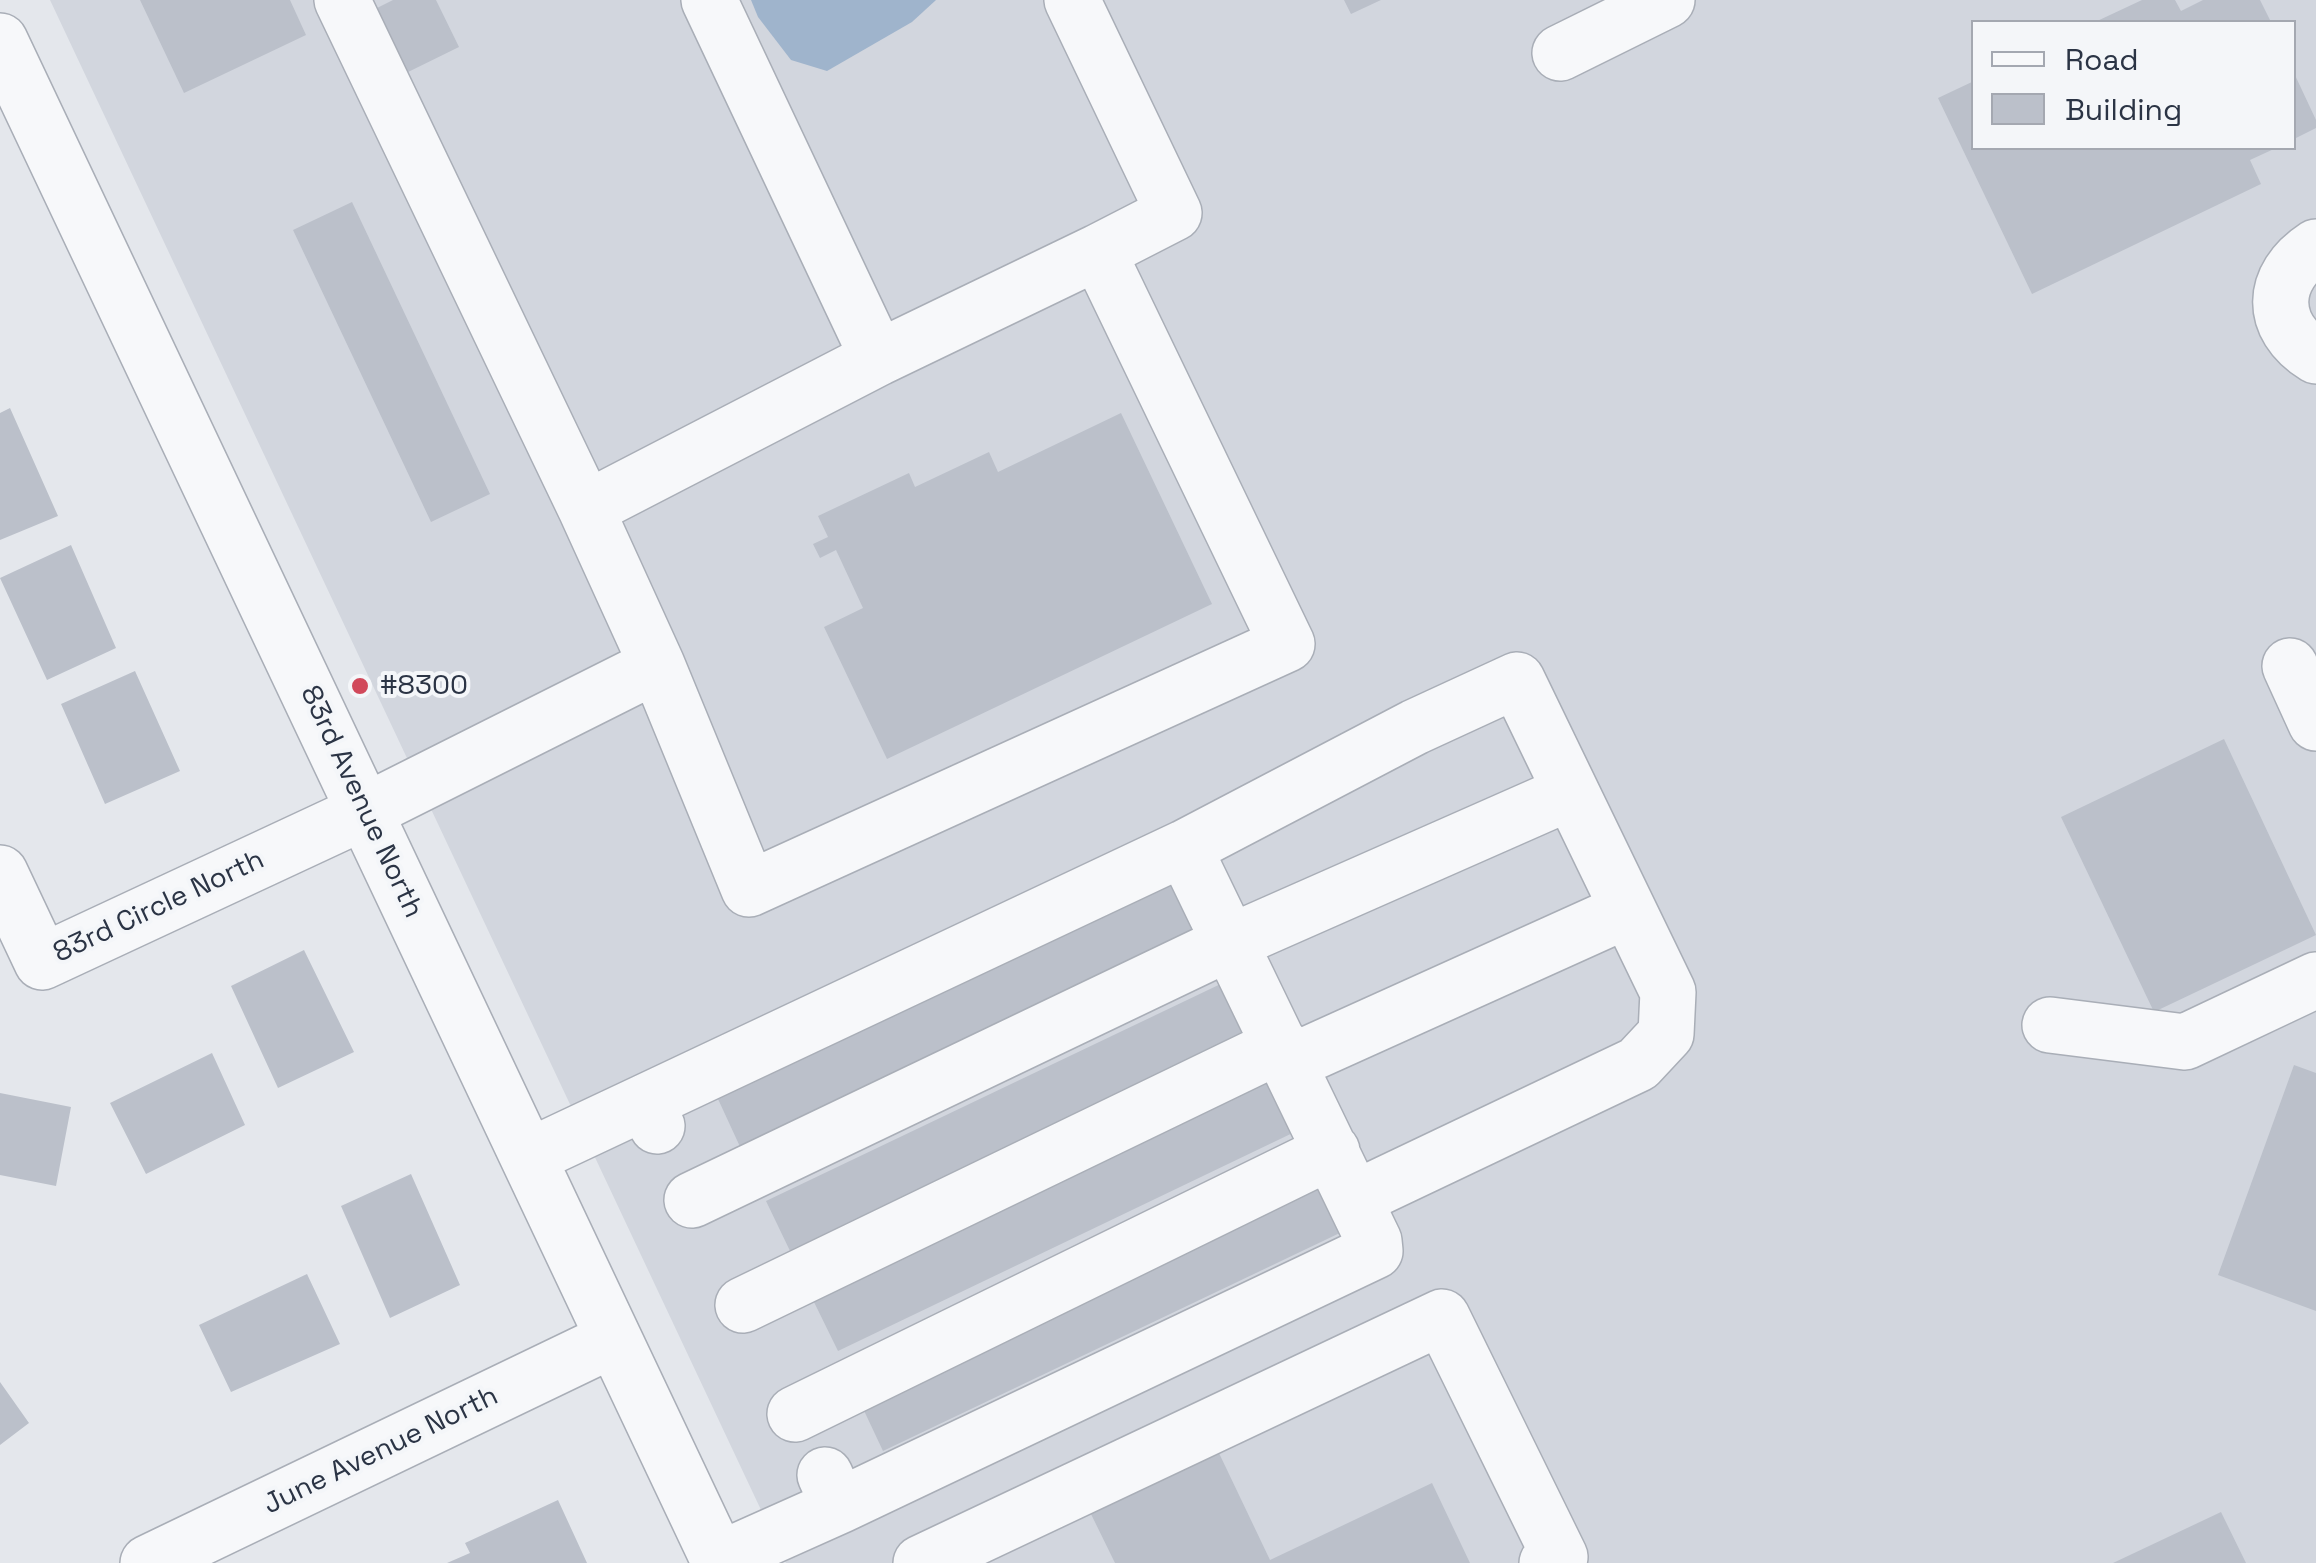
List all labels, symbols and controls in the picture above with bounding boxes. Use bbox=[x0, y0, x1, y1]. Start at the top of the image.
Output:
legend bbox=[1971, 20, 2296, 150]
text: Road bbox=[2065, 40, 2139, 79]
text: Building bbox=[2065, 90, 2182, 129]
place label: #8300 bbox=[380, 669, 468, 703]
marker: #8300 bbox=[349, 675, 371, 697]
street label: 83rd Avenue North bbox=[292, 681, 430, 923]
street label: 83rd Circle North bbox=[48, 844, 270, 970]
street label: June Avenue North bbox=[258, 1380, 504, 1522]

